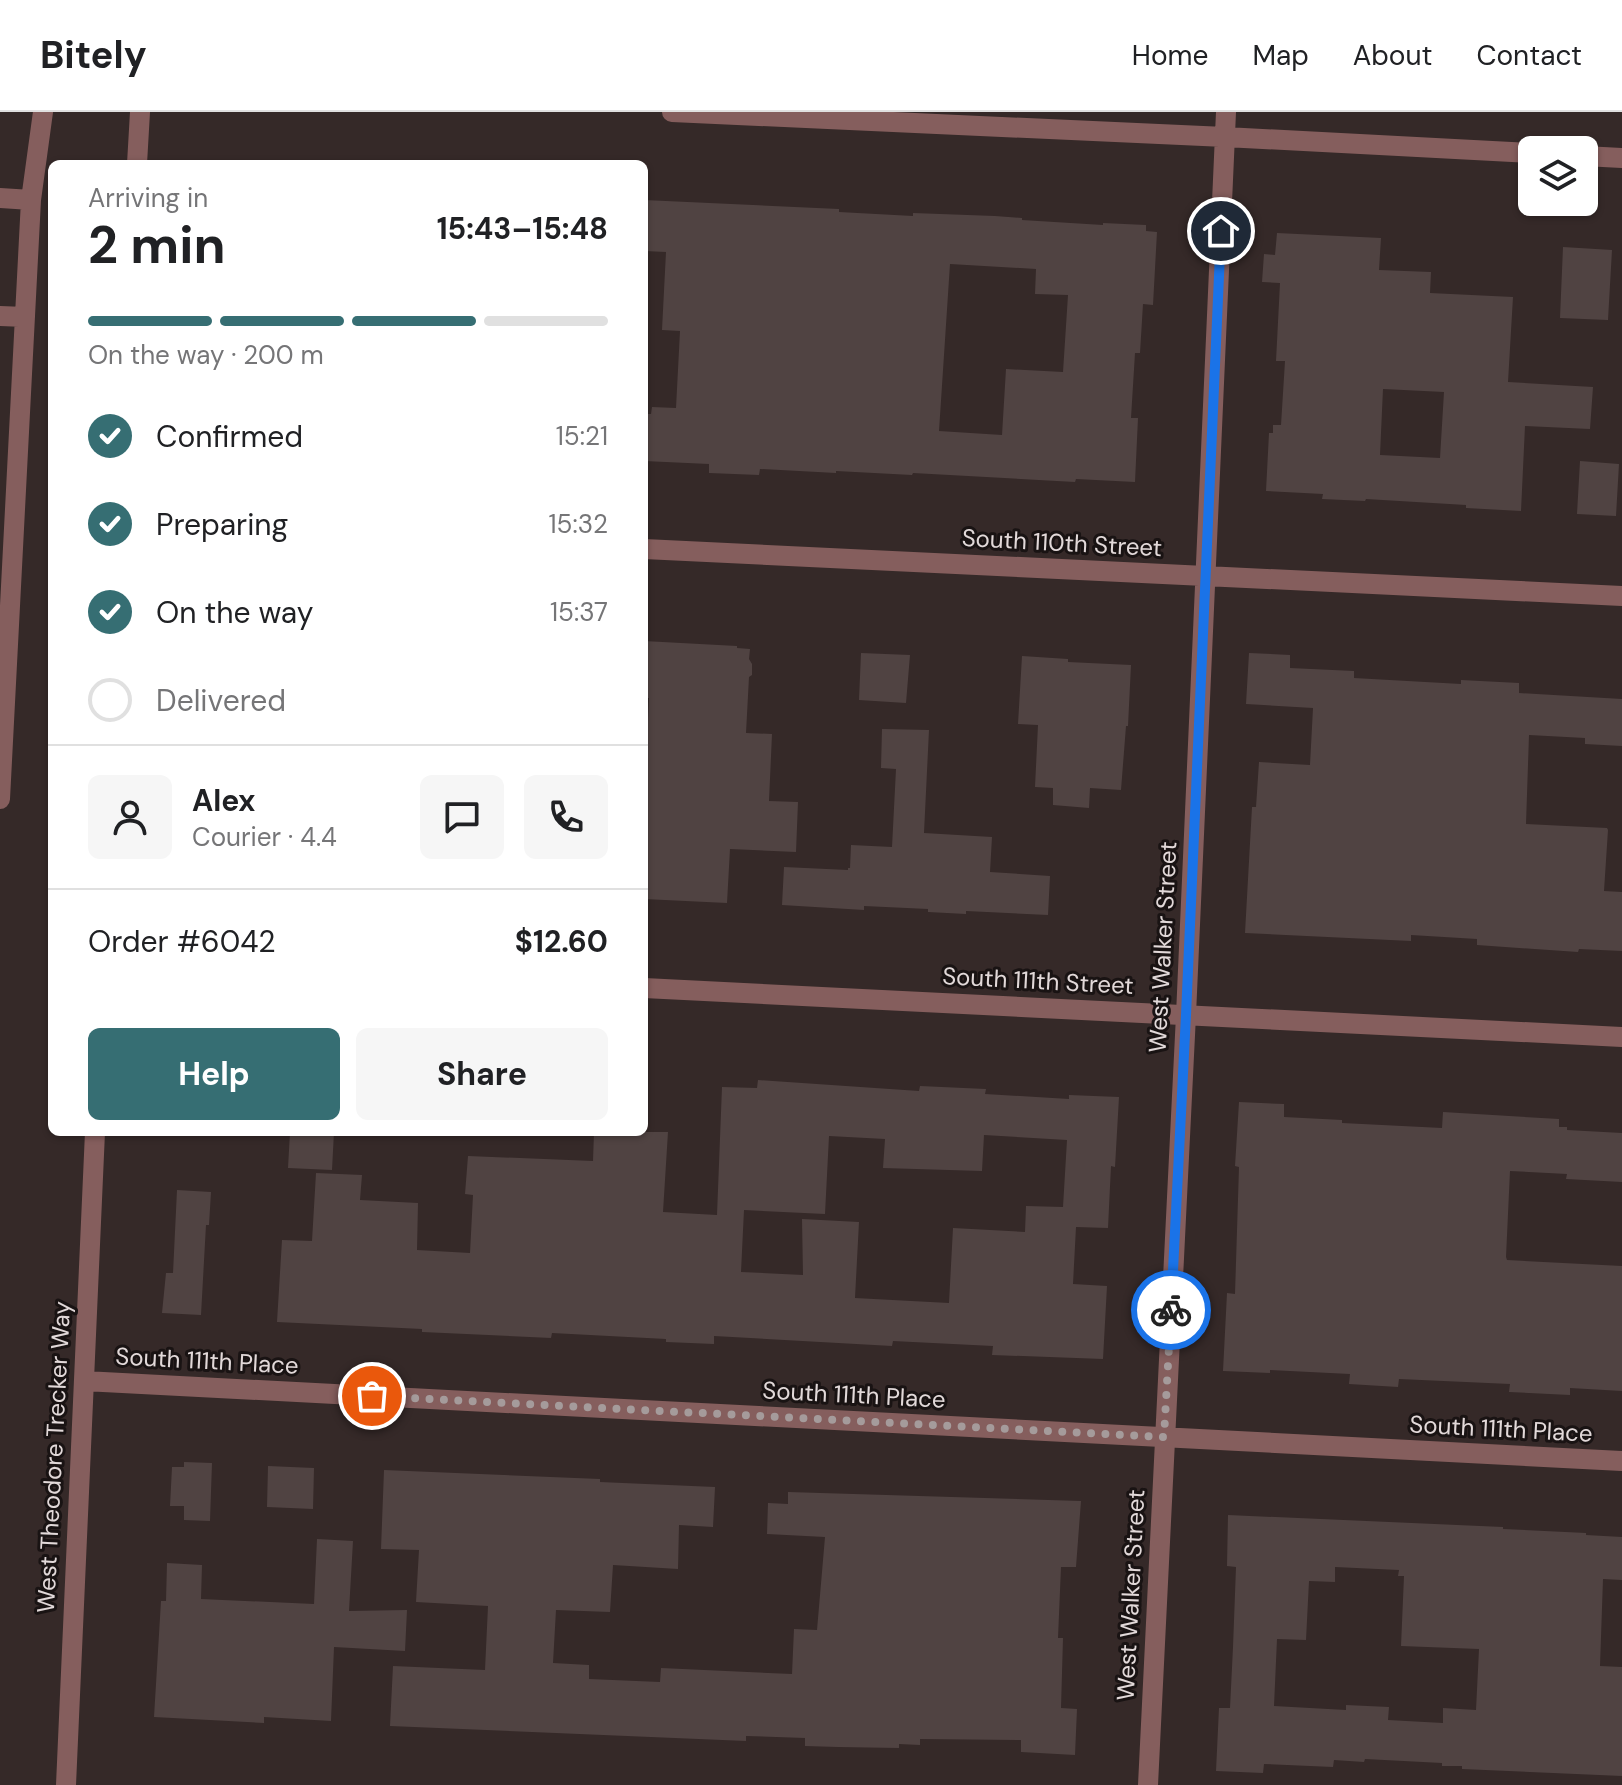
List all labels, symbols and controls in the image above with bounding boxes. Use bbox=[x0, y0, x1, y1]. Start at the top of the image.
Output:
text: Bitely bbox=[40, 30, 147, 80]
text: Home bbox=[1132, 37, 1208, 74]
text: Map bbox=[1252, 37, 1309, 74]
text: About bbox=[1353, 37, 1432, 74]
text: Contact bbox=[1476, 37, 1582, 74]
map controls bbox=[1518, 136, 1598, 216]
button: layers bbox=[1518, 136, 1598, 216]
text: Arriving in bbox=[88, 181, 208, 215]
pin bbox=[1187, 197, 1255, 265]
text: 15:43–15:48 bbox=[437, 209, 608, 248]
icon: home bbox=[1199, 209, 1243, 253]
text: 2 min bbox=[88, 211, 226, 279]
text: On the way · 200 m bbox=[88, 338, 324, 372]
icon: check bbox=[88, 414, 132, 458]
text: Confirmed bbox=[156, 417, 303, 456]
text: 15:21 bbox=[556, 419, 608, 453]
icon: check bbox=[88, 502, 132, 546]
text: Preparing bbox=[156, 505, 288, 544]
text: 15:32 bbox=[548, 507, 608, 541]
street label: South 110th Street bbox=[961, 522, 1163, 563]
icon: check bbox=[88, 590, 132, 634]
text: On the way bbox=[156, 593, 313, 632]
text: 15:37 bbox=[550, 595, 608, 629]
text: Delivered bbox=[156, 681, 286, 720]
button: person bbox=[88, 775, 172, 859]
button: chat bbox=[420, 775, 504, 859]
button: phone bbox=[524, 775, 608, 859]
text: Alex bbox=[192, 781, 255, 820]
text: Courier · 4.4 bbox=[192, 820, 337, 854]
street label: West Walker Street bbox=[1141, 841, 1184, 1053]
text: Order #6042 bbox=[88, 922, 276, 961]
text: $12.60 bbox=[515, 922, 608, 961]
street label: South 111th Street bbox=[942, 960, 1134, 1001]
button: Help bbox=[88, 1028, 340, 1120]
button: Share bbox=[356, 1028, 608, 1120]
courier bbox=[1131, 1270, 1211, 1350]
icon: bike bbox=[1149, 1288, 1193, 1332]
street label: West Theodore Trecker Way bbox=[30, 1300, 77, 1614]
street label: South 111th Place bbox=[115, 1340, 299, 1381]
pin bbox=[338, 1362, 406, 1430]
icon: bag bbox=[350, 1374, 394, 1418]
street label: South 111th Place bbox=[762, 1374, 946, 1415]
street label: South 111th Place bbox=[1409, 1408, 1593, 1449]
street label: West Walker Street bbox=[1109, 1489, 1152, 1701]

